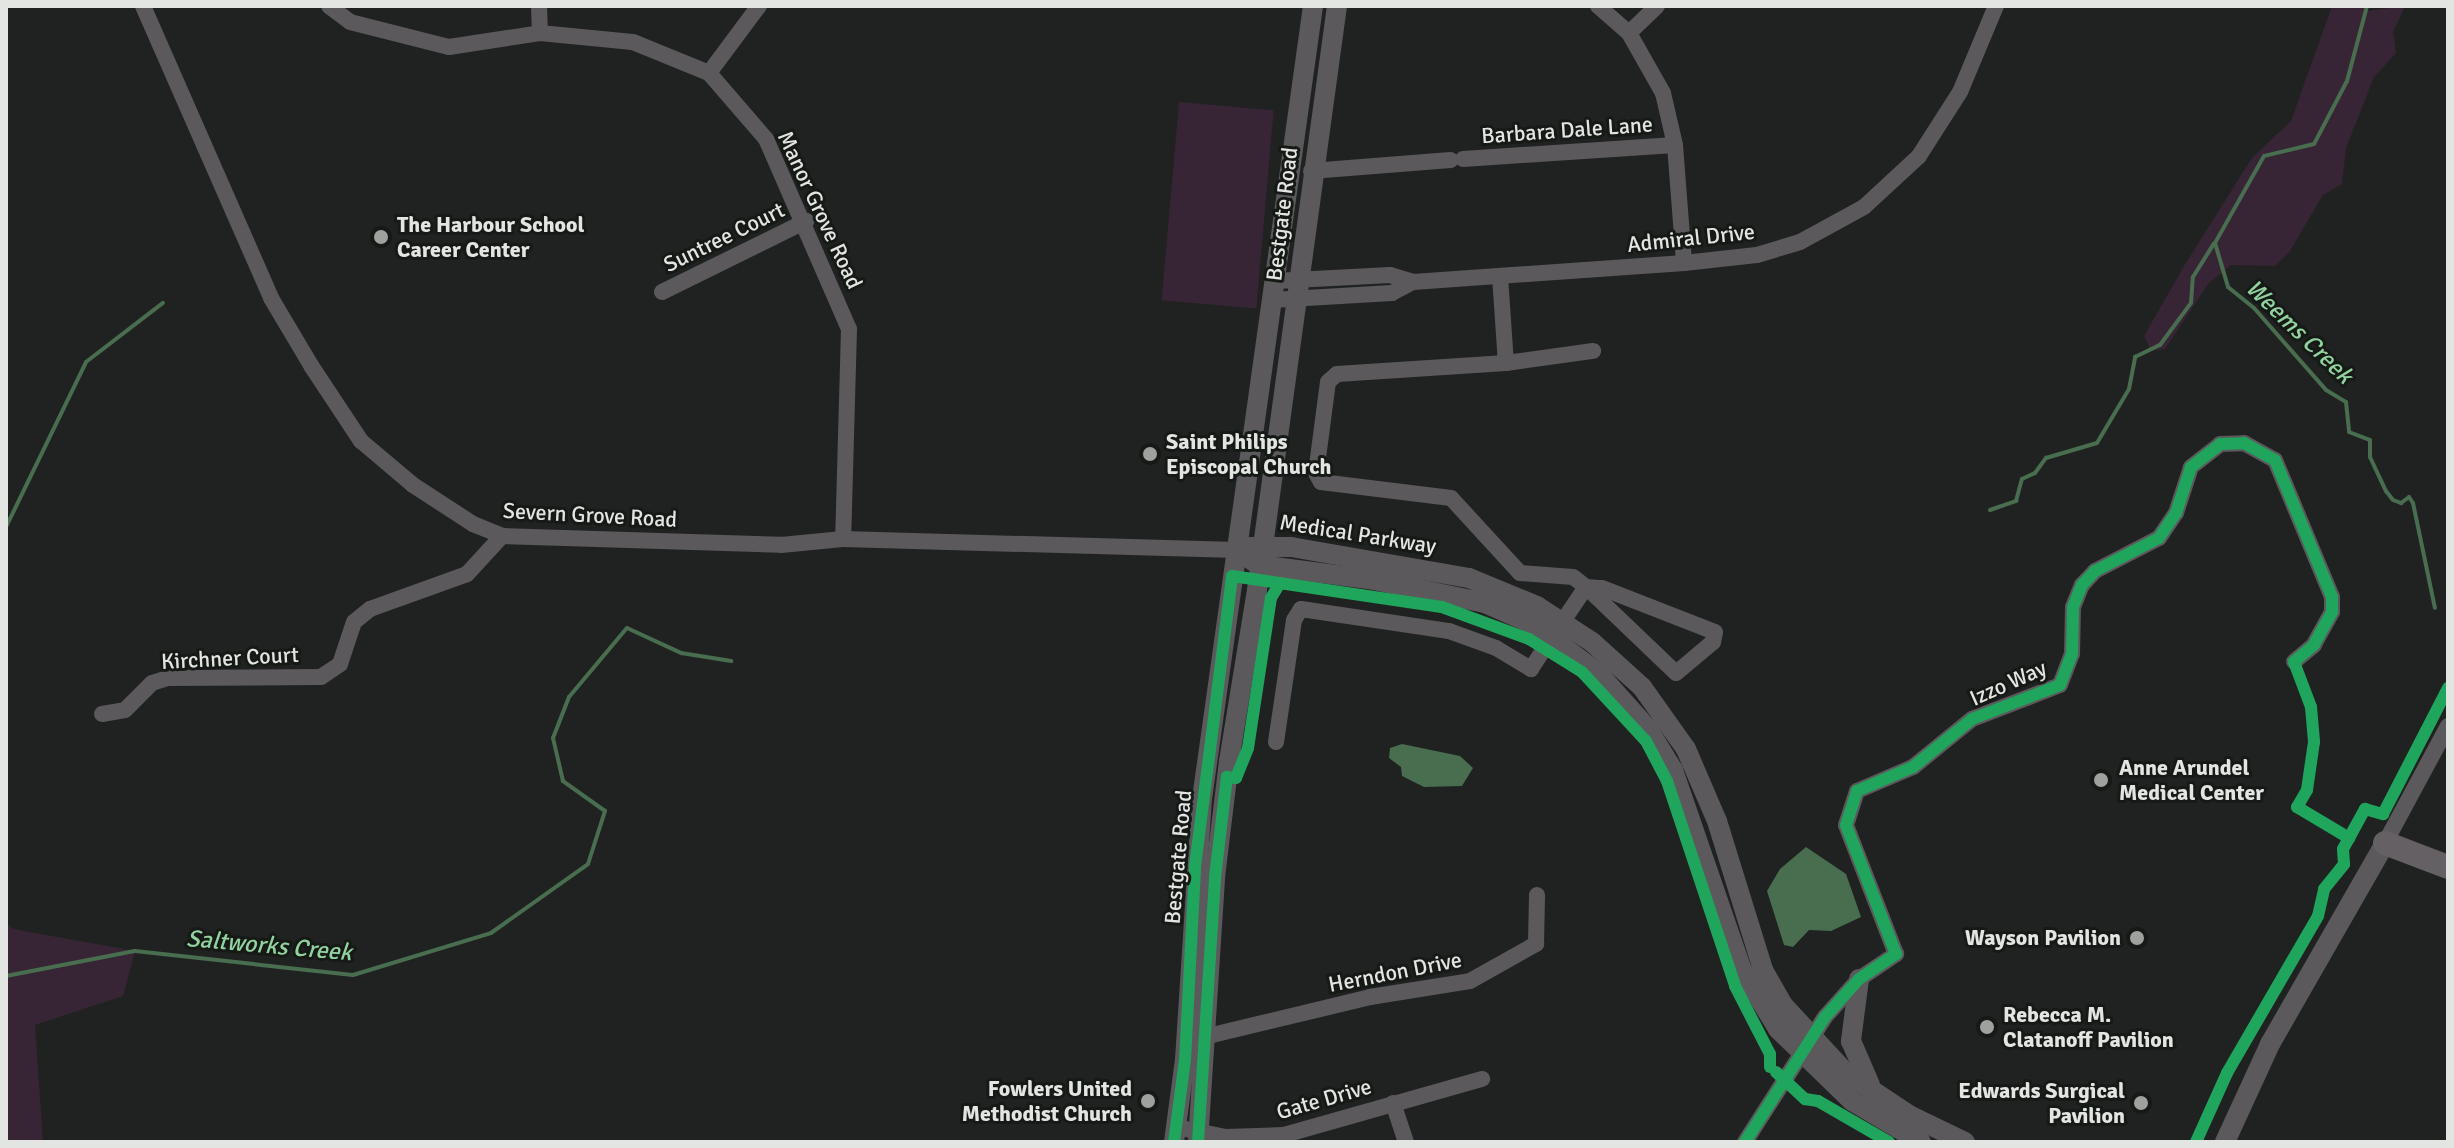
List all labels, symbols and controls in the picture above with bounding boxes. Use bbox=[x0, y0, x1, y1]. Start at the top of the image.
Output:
street label: Barbara Dale Lane bbox=[1480, 111, 1654, 149]
street label: Manor Grove Road bbox=[772, 127, 868, 293]
street label: Bestgate Road bbox=[1261, 146, 1303, 282]
street label: Suntree Court bbox=[659, 196, 789, 278]
place label: The Harbour School Career Center bbox=[397, 211, 584, 262]
street label: Admiral Drive bbox=[1626, 218, 1756, 258]
marker: The Harbour School Career Center bbox=[372, 228, 390, 246]
water label: Weems Creek bbox=[2240, 274, 2358, 390]
place label: Saint Philips Episcopal Church bbox=[1166, 428, 1332, 480]
marker: Saint Philips Episcopal Church bbox=[1141, 445, 1159, 463]
street label: Severn Grove Road bbox=[502, 497, 678, 533]
street label: Medical Parkway bbox=[1278, 509, 1438, 559]
street label: Kirchner Court bbox=[160, 641, 300, 675]
street label: Izzo Way bbox=[1966, 654, 2050, 712]
place label: Anne Arundel Medical Center bbox=[2119, 754, 2264, 806]
marker: Anne Arundel Medical Center bbox=[2090, 769, 2112, 791]
street label: Bestgate Road bbox=[1159, 789, 1197, 925]
water label: Saltworks Creek bbox=[185, 924, 353, 968]
place label: Wayson Pavilion bbox=[1965, 925, 2121, 951]
marker: Wayson Pavilion bbox=[2128, 929, 2146, 947]
street label: Herndon Drive bbox=[1326, 946, 1464, 998]
place label: Rebecca M. Clatanoff Pavilion bbox=[2003, 1001, 2174, 1052]
marker: Rebecca M. Clatanoff Pavilion bbox=[1978, 1018, 1996, 1036]
street label: Gate Drive bbox=[1273, 1073, 1375, 1125]
place label: Fowlers United Methodist Church bbox=[962, 1075, 1132, 1126]
place label: Edwards Surgical Pavilion bbox=[1958, 1077, 2125, 1128]
marker: Fowlers United Methodist Church bbox=[1139, 1092, 1157, 1110]
marker: Edwards Surgical Pavilion bbox=[2132, 1094, 2150, 1112]

